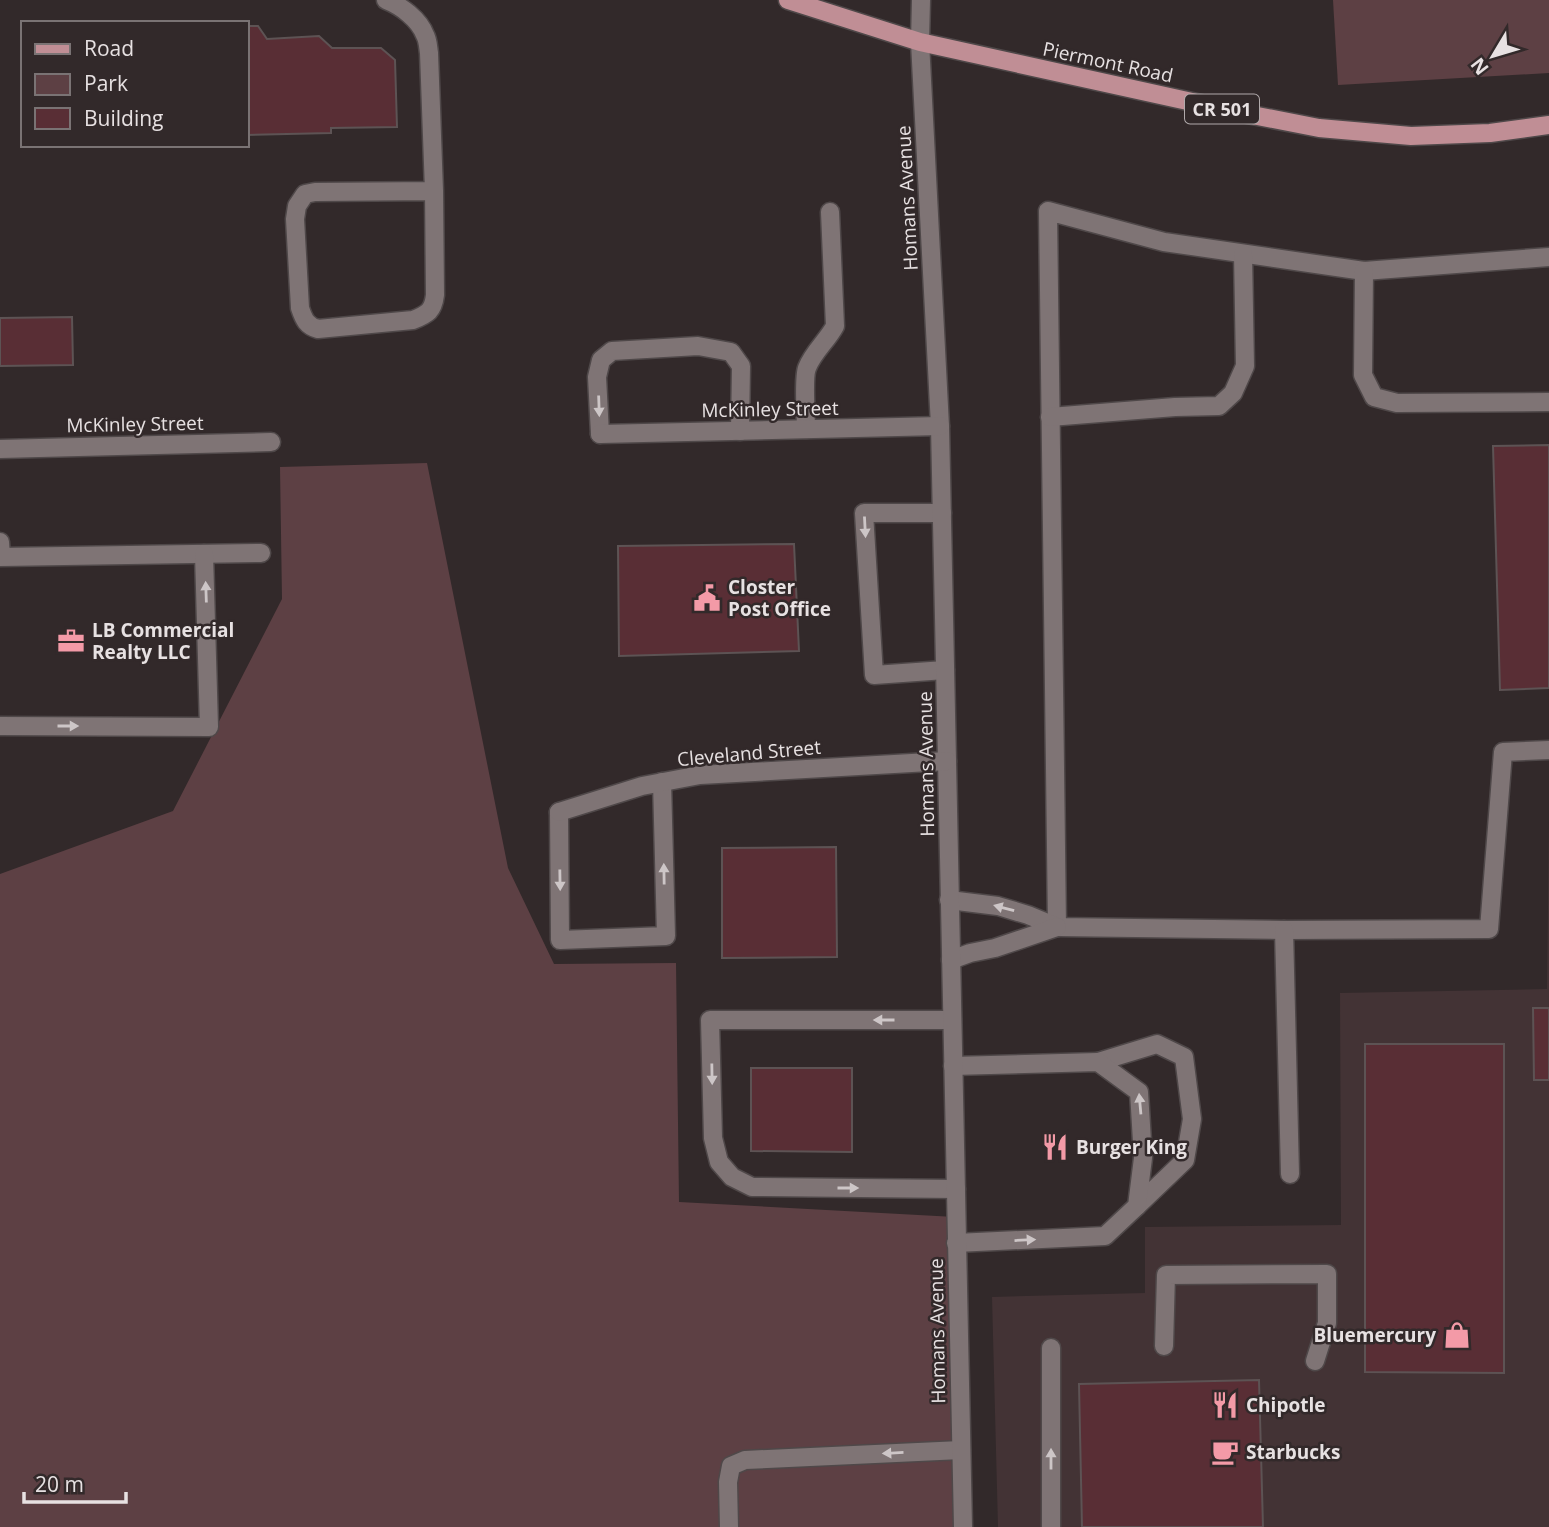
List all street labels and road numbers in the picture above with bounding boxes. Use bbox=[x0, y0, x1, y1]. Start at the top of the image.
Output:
street label: Piermont Road bbox=[1041, 36, 1175, 88]
road number: CR 501 bbox=[1185, 94, 1259, 124]
street label: Homans Avenue bbox=[890, 125, 924, 271]
street label: McKinley Street bbox=[701, 395, 839, 423]
street label: McKinley Street bbox=[66, 410, 204, 438]
street label: Homans Avenue bbox=[912, 691, 940, 837]
street label: Cleveland Street bbox=[676, 734, 822, 772]
street label: Homans Avenue bbox=[923, 1258, 951, 1404]

